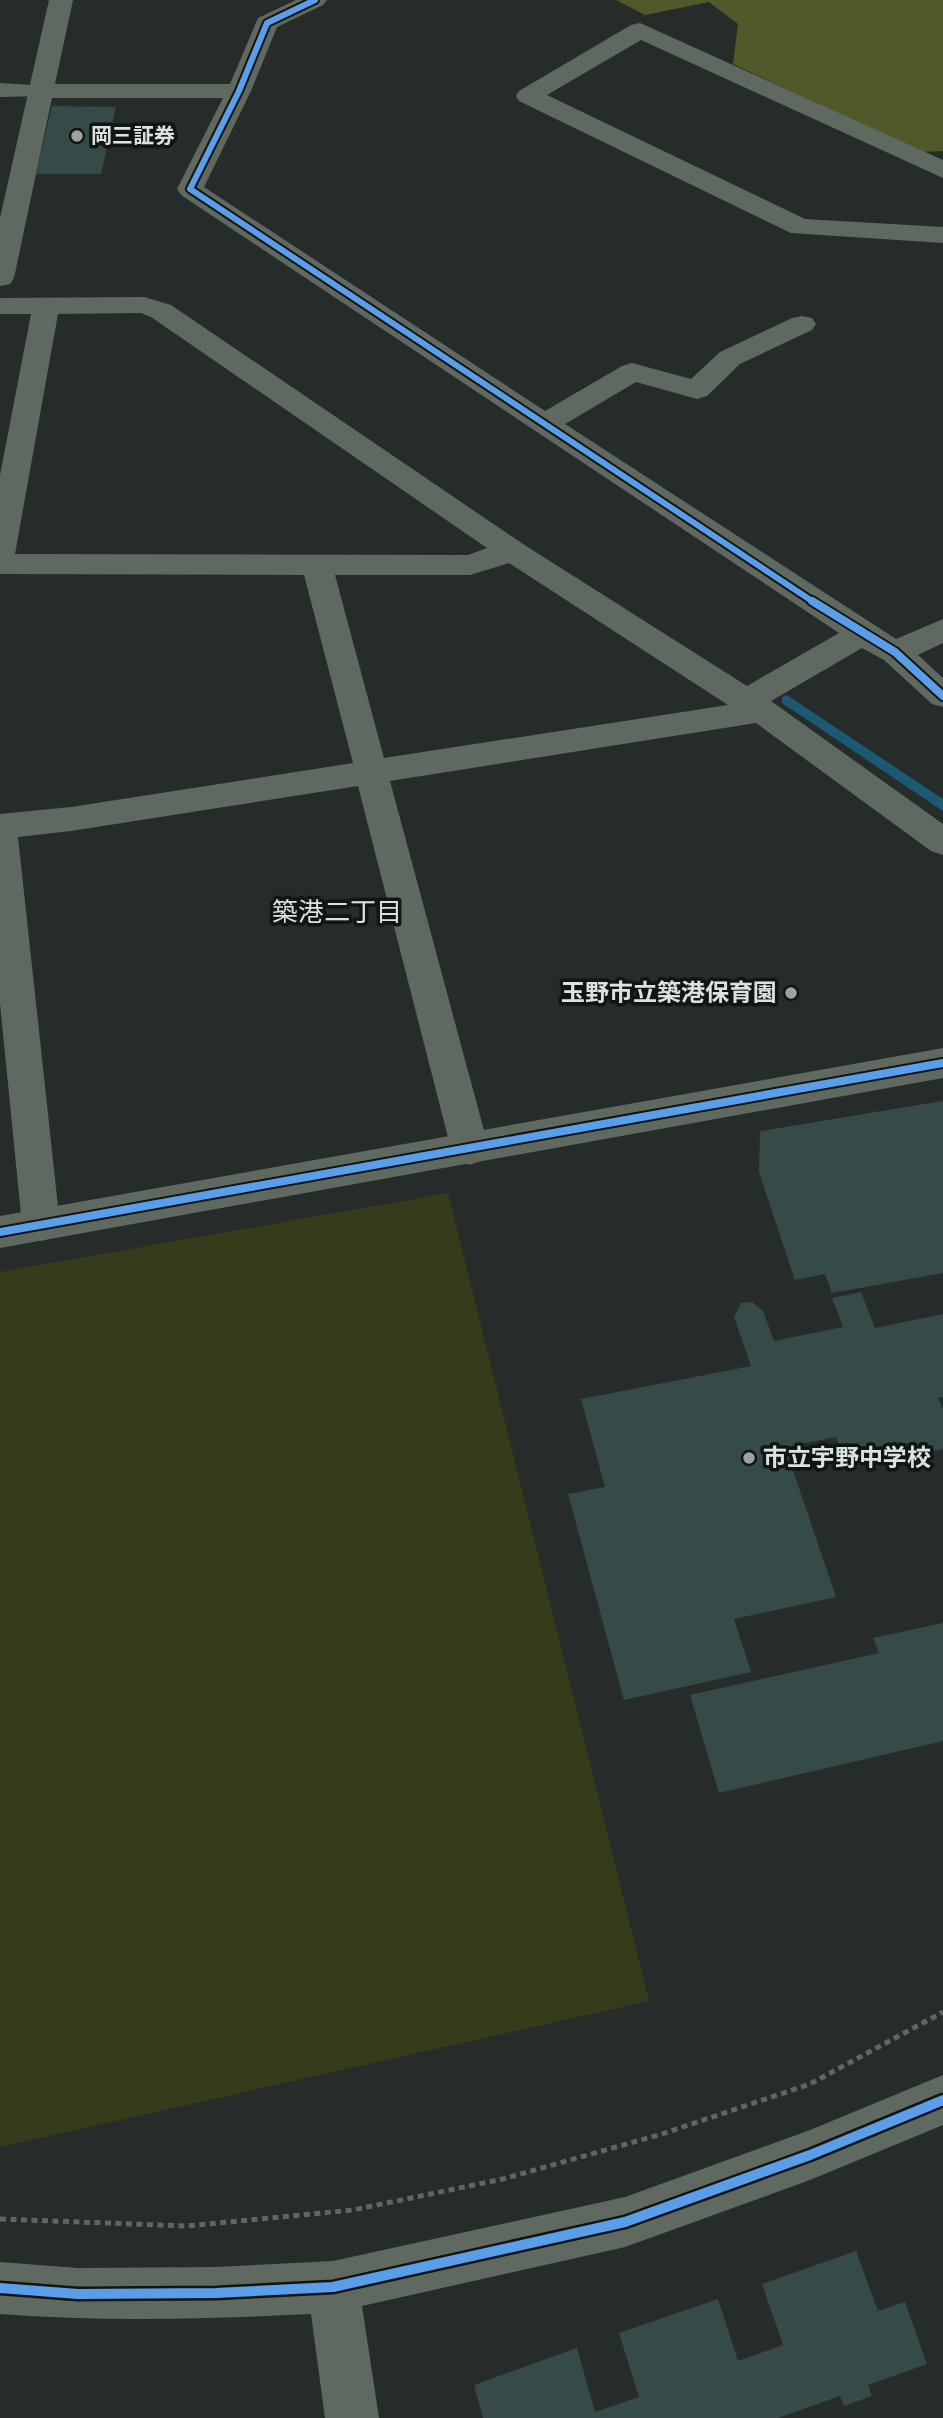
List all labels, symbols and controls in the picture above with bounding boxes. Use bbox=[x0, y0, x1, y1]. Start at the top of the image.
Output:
place label: 岡三証券 bbox=[91, 124, 175, 148]
marker: 岡三証券 bbox=[69, 128, 85, 144]
district label: 築港二丁目 bbox=[272, 898, 402, 927]
place label: 玉野市立築港保育園 bbox=[561, 979, 777, 1006]
marker: 玉野市立築港保育園 bbox=[783, 985, 799, 1001]
place label: 市立宇野中学校 bbox=[763, 1444, 931, 1471]
marker: 市立宇野中学校 bbox=[741, 1450, 757, 1466]

